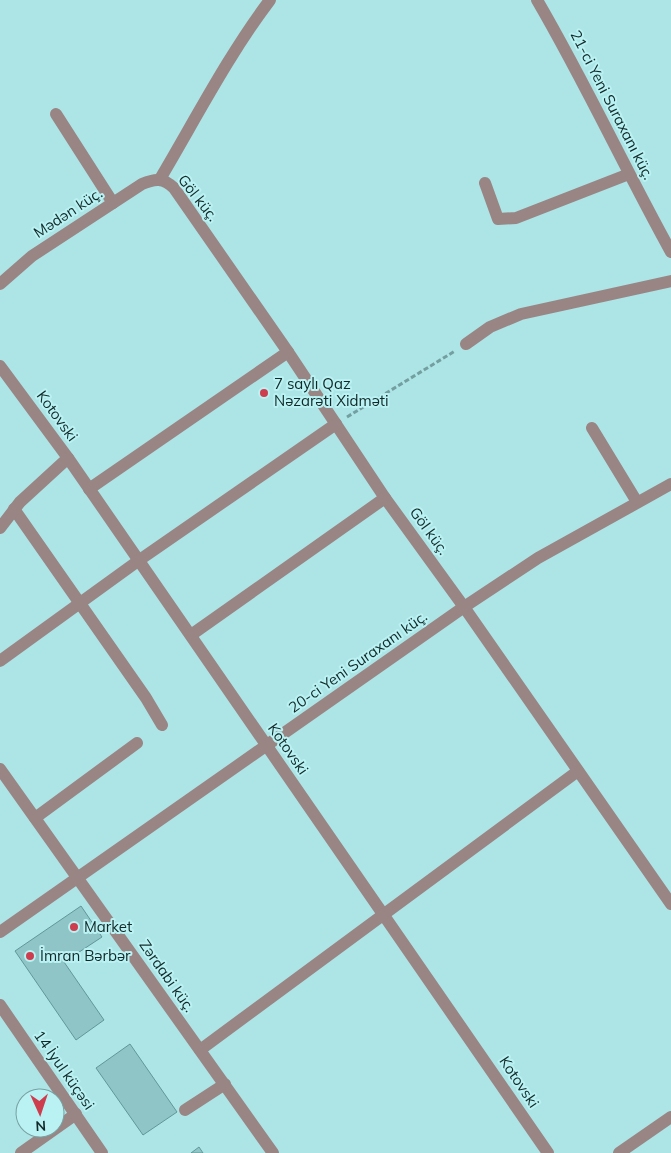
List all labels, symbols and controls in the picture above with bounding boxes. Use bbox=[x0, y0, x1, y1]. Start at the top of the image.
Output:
street label: 21-ci Yeni Suraxanı küç. bbox=[567, 27, 658, 183]
street label: Göl küç. bbox=[174, 170, 223, 225]
street label: Mədən küç. bbox=[30, 183, 106, 242]
place label: 7 saylı Qaz Nəzarəti Xidməti bbox=[274, 374, 389, 410]
street label: Kotovski bbox=[33, 387, 82, 445]
marker: 7 saylı Qaz Nəzarəti Xidməti bbox=[258, 387, 270, 399]
street label: Göl küç. bbox=[406, 503, 453, 558]
street label: 20-ci Yeni Suraxanı küç. bbox=[285, 607, 431, 717]
street label: Kotovski bbox=[264, 720, 313, 778]
place label: Market bbox=[84, 917, 132, 936]
marker: Market bbox=[68, 921, 80, 933]
street label: Zərdabi küç. bbox=[136, 936, 199, 1016]
place label: İmran Bərbər bbox=[40, 946, 131, 965]
marker: İmran Bərbər bbox=[24, 950, 36, 962]
street label: 14 İyul küçəsi bbox=[30, 1026, 99, 1113]
street label: Kotovski bbox=[495, 1052, 544, 1111]
north arrow bbox=[15, 1088, 65, 1138]
text: N bbox=[35, 1117, 46, 1135]

